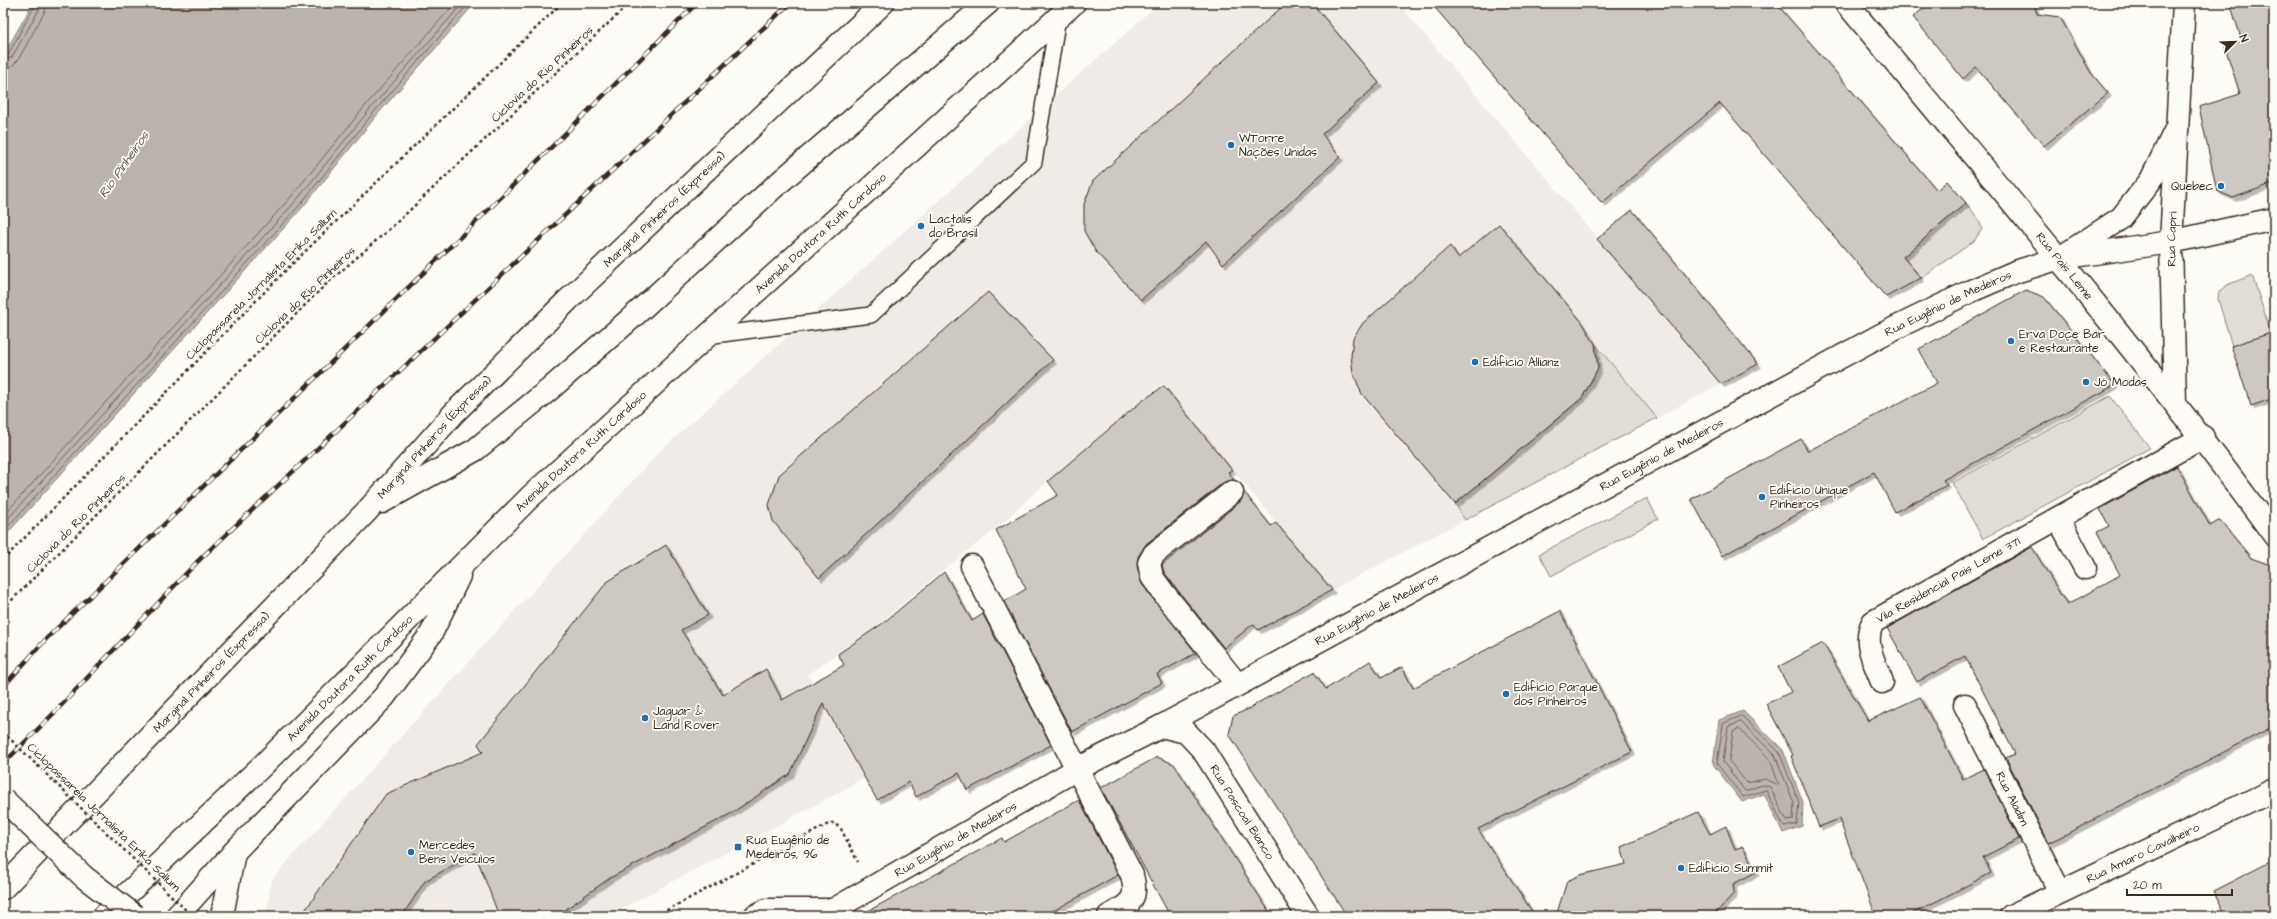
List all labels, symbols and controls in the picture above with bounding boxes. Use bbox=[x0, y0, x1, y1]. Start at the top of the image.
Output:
street label: Ciclovia do Rio Pinheiros bbox=[487, 22, 597, 126]
north arrow bbox=[2215, 22, 2255, 62]
text: N bbox=[2235, 32, 2252, 44]
water label: Rio Pinheiros bbox=[94, 127, 154, 201]
place label: WTorre Nações Unidas bbox=[1239, 130, 1317, 161]
marker: WTorre Nações Unidas bbox=[1226, 140, 1236, 150]
street label: Marginal Pinheiros (Expressa) bbox=[600, 148, 729, 271]
street label: Avenida Doutora Ruth Cardoso bbox=[751, 169, 891, 298]
place label: Quebec bbox=[2171, 178, 2213, 195]
marker: Quebec bbox=[2216, 181, 2226, 191]
street label: Ciclopassarela Jornalista Erika Sallum bbox=[182, 205, 341, 364]
place label: Lactalis do Brasil bbox=[929, 211, 978, 242]
street label: Rua Capri bbox=[2163, 211, 2182, 267]
marker: Lactalis do Brasil bbox=[916, 221, 926, 231]
street label: Rua Pais Leme bbox=[2032, 229, 2097, 304]
street label: Ciclovia do Rio Pinheiros bbox=[251, 243, 360, 348]
street label: Rua Eugênio de Medeiros bbox=[1882, 267, 2014, 341]
place label: Erva Doçe Bar e Restaurante bbox=[2019, 326, 2105, 357]
marker: Erva Doçe Bar e Restaurante bbox=[2006, 336, 2016, 346]
place label: Edifício Allianz bbox=[1483, 354, 1559, 371]
marker: Edifício Allianz bbox=[1470, 357, 1480, 367]
street label: Marginal Pinheiros (Expressa) bbox=[374, 372, 496, 503]
place label: Jó Modas bbox=[2094, 374, 2147, 391]
marker: Jó Modas bbox=[2081, 377, 2091, 387]
street label: Avenida Doutora Ruth Cardoso bbox=[512, 387, 651, 516]
street label: Rua Eugênio de Medeiros bbox=[1597, 414, 1727, 495]
street label: Ciclovia do Rio Pinheiros bbox=[23, 470, 130, 577]
place label: Edifício Unique Pinheiros bbox=[1770, 482, 1849, 513]
marker: Edifício Unique Pinheiros bbox=[1757, 492, 1767, 502]
street label: Vila Residencial Pais Leme 371 bbox=[1873, 533, 2024, 628]
street label: Rua Eugênio de Medeiros bbox=[1312, 569, 1442, 650]
street label: Marginal Pinheiros (Expressa) bbox=[149, 608, 274, 737]
street label: Avenida Doutora Ruth Cardoso bbox=[283, 611, 417, 745]
place label: Edifício Parque dos Pinheiros bbox=[1514, 679, 1599, 710]
marker: Edifício Parque dos Pinheiros bbox=[1501, 689, 1511, 699]
place label: Jaguar & Land Rover bbox=[653, 703, 719, 734]
marker: Jaguar & Land Rover bbox=[640, 713, 650, 723]
street label: Ciclopassarela Jornalista Erika Sallum bbox=[23, 739, 185, 896]
street label: Rua Pascoal Bianco bbox=[1205, 762, 1278, 863]
street label: Rua Aladim bbox=[1991, 769, 2033, 829]
street label: Rua Eugênio de Medeiros bbox=[892, 798, 1020, 882]
street label: Rua Amaro Cavalheiro bbox=[2084, 819, 2202, 888]
place label: Rua Eugênio de Medeiros, 96 bbox=[746, 832, 830, 863]
place label: Mercedes Bens Veiculos bbox=[419, 837, 495, 868]
marker: Rua Eugênio de Medeiros, 96 bbox=[733, 842, 743, 852]
marker: Mercedes Bens Veiculos bbox=[406, 847, 416, 857]
place label: Edifício Summit bbox=[1689, 860, 1773, 877]
marker: Edifício Summit bbox=[1676, 863, 1686, 873]
scale bar bbox=[2127, 871, 2232, 897]
text: 20 m bbox=[2133, 877, 2162, 894]

